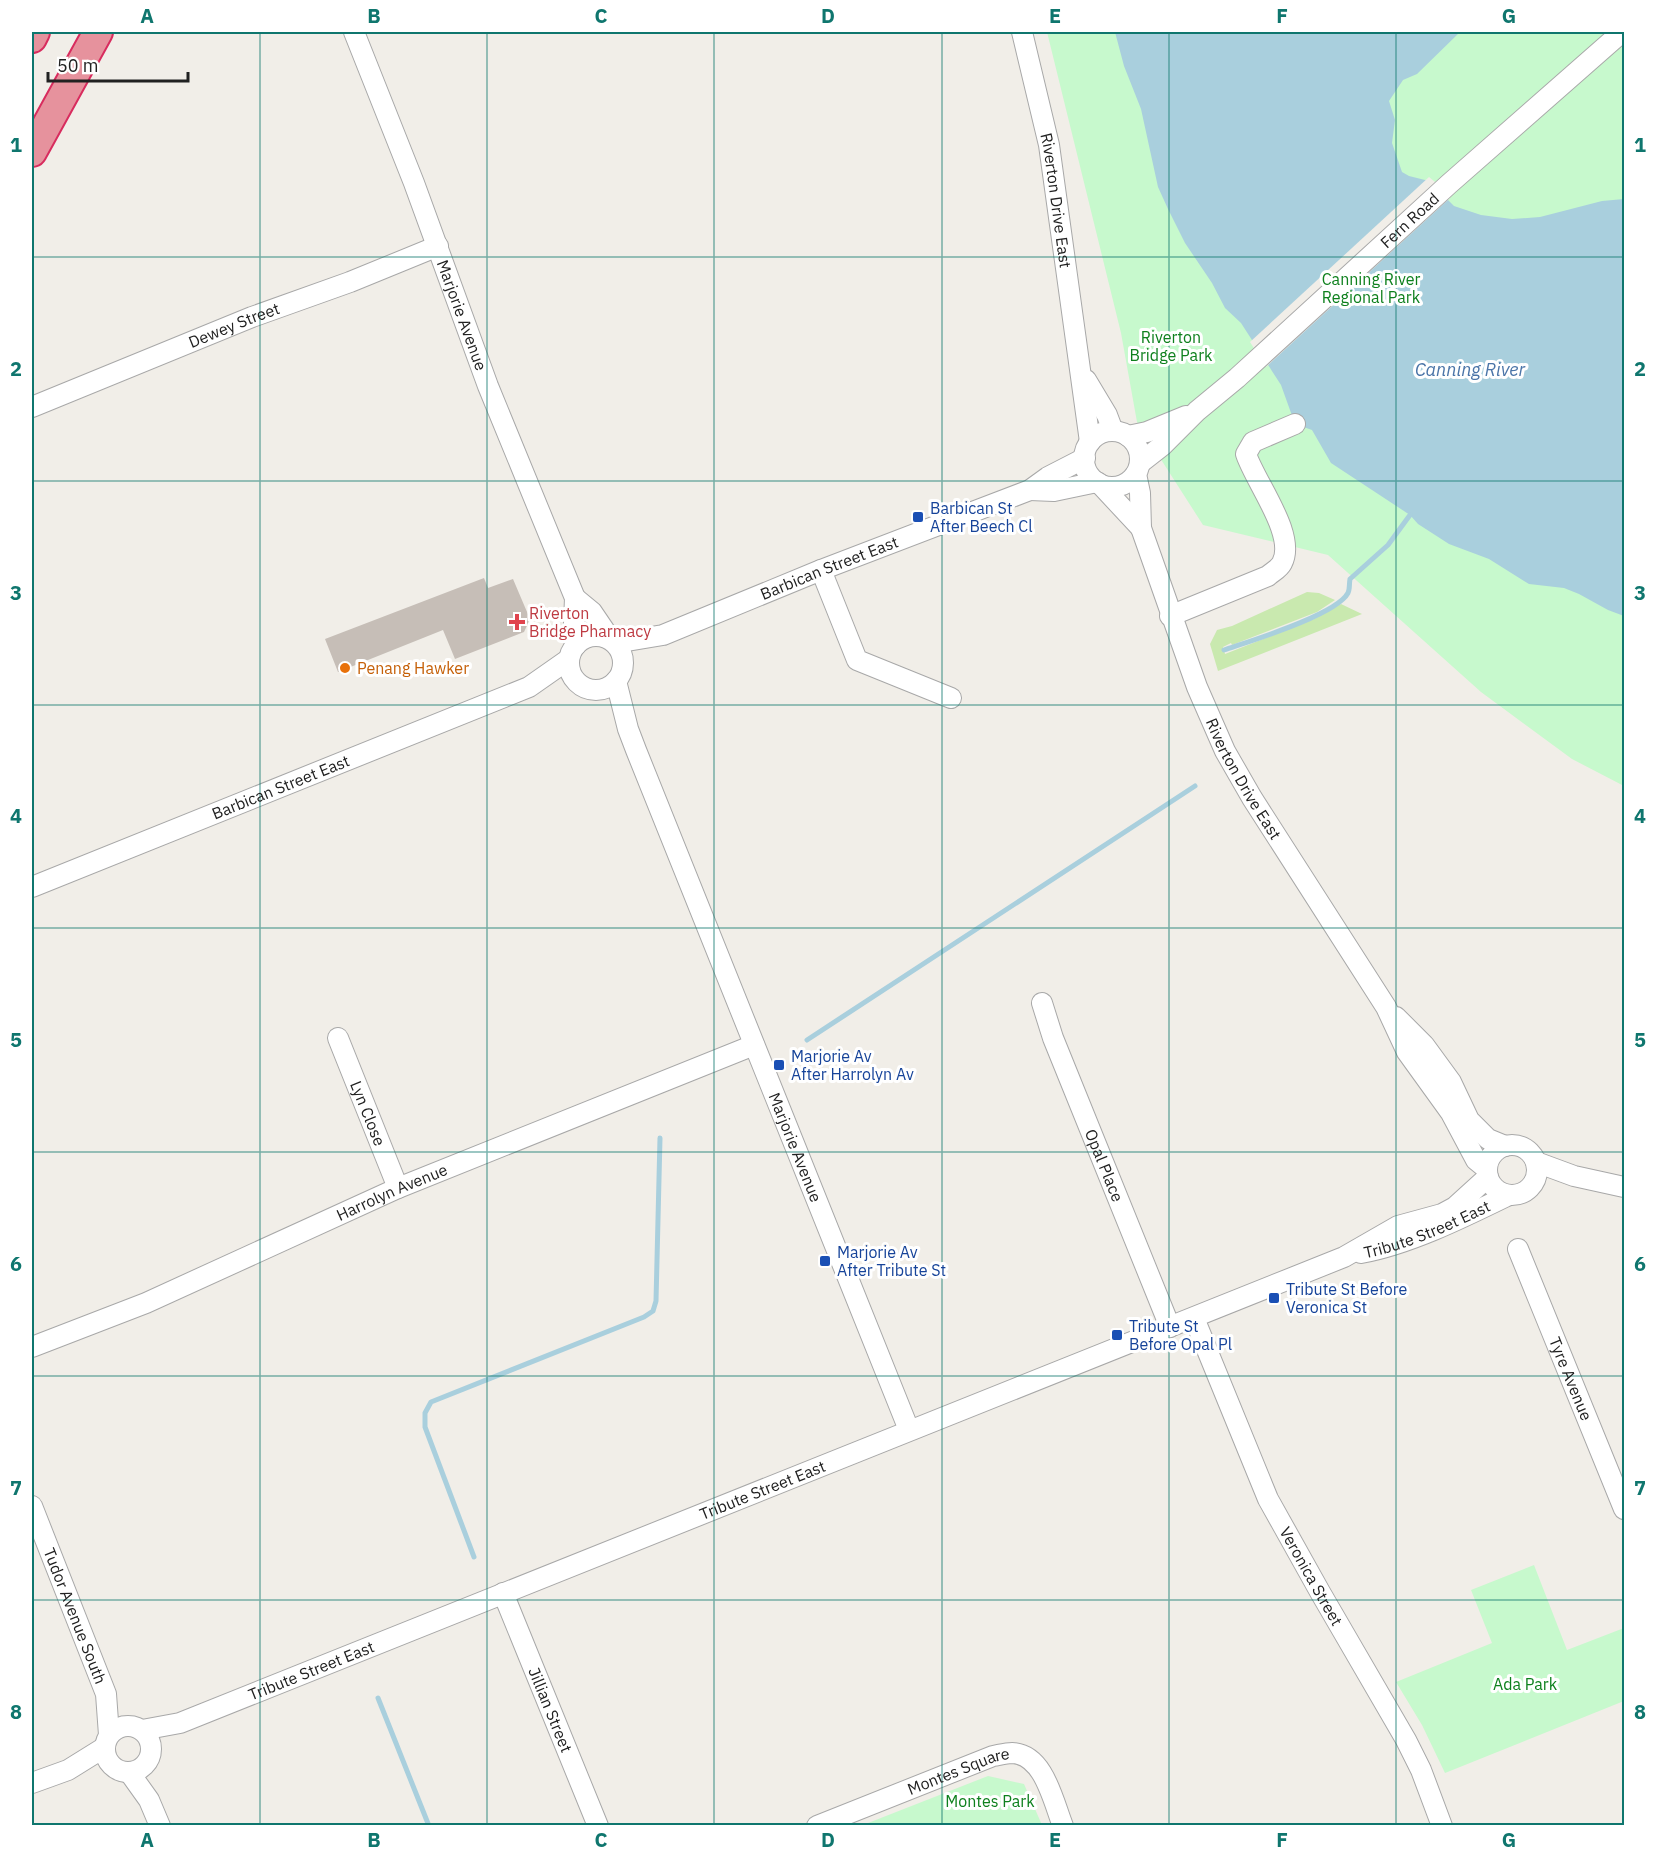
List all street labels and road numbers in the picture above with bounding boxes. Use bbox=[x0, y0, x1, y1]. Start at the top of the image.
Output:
street label: Riverton Drive East bbox=[1036, 131, 1076, 269]
street label: Fern Road bbox=[1376, 188, 1443, 252]
street label: Marjorie Avenue bbox=[433, 257, 492, 373]
street label: Dewey Street bbox=[186, 298, 282, 352]
street label: Barbican Street East bbox=[757, 531, 901, 604]
street label: Riverton Drive East bbox=[1202, 715, 1286, 843]
street label: Barbican Street East bbox=[209, 750, 352, 824]
street label: Lyn Close bbox=[346, 1078, 390, 1149]
street label: Marjorie Avenue bbox=[765, 1090, 827, 1205]
street label: Opal Place bbox=[1081, 1126, 1128, 1205]
street label: Harrolyn Avenue bbox=[333, 1159, 450, 1225]
street label: Tribute Street East bbox=[1362, 1196, 1493, 1262]
street label: Tyre Avenue bbox=[1545, 1334, 1597, 1424]
street label: Tribute Street East bbox=[697, 1456, 828, 1524]
street label: Veronica Street bbox=[1276, 1523, 1347, 1629]
street label: Tudor Avenue South bbox=[39, 1545, 111, 1687]
street label: Tribute Street East bbox=[245, 1636, 377, 1705]
street label: Jillian Street bbox=[524, 1664, 577, 1755]
street label: Montes Square bbox=[904, 1743, 1011, 1799]

